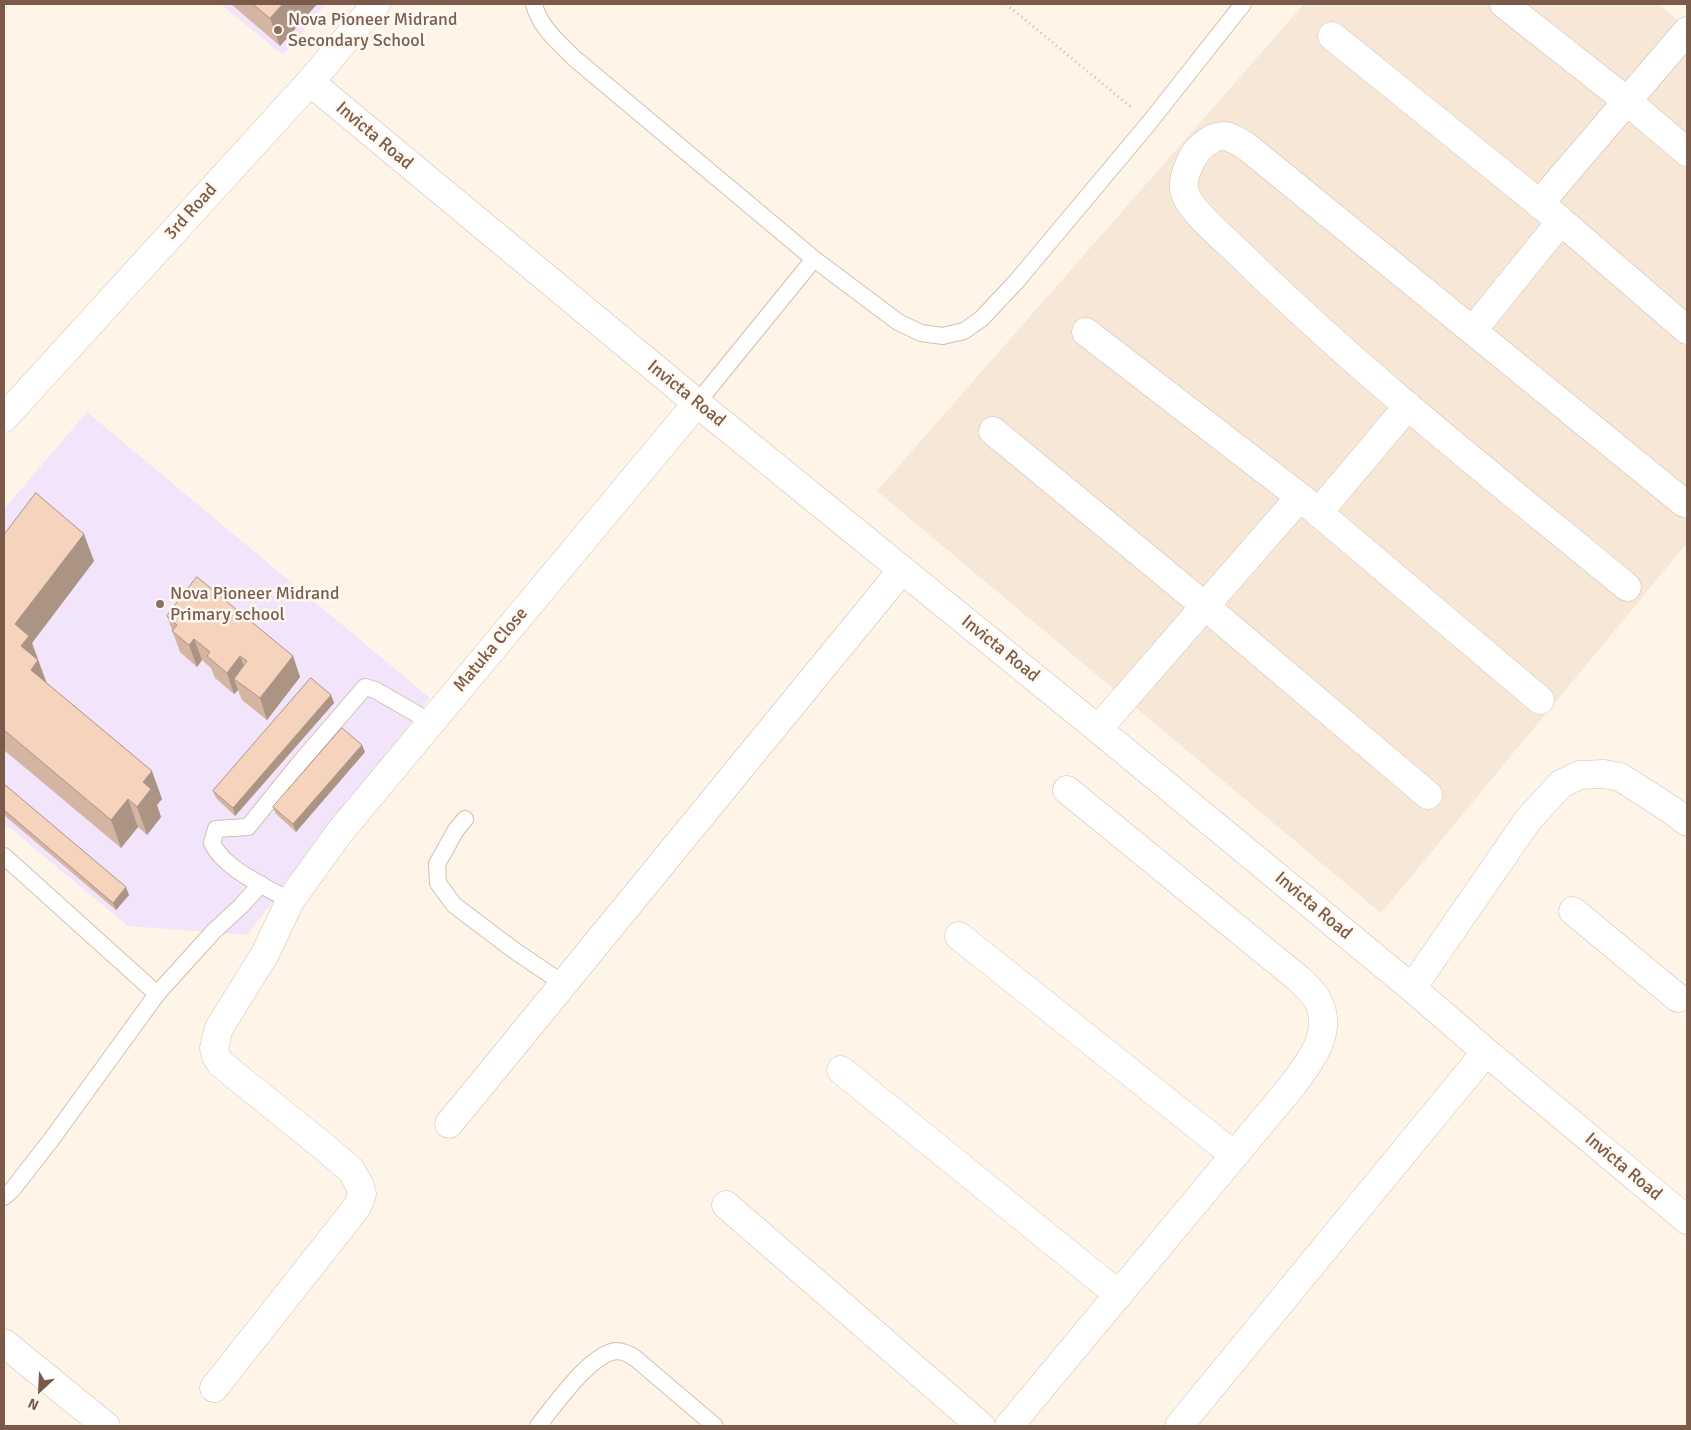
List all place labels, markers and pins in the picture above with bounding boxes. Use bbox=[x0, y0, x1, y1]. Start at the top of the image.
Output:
place label: Nova Pioneer Midrand Secondary School bbox=[288, 9, 457, 52]
marker: Nova Pioneer Midrand Secondary School bbox=[272, 24, 284, 36]
place label: Nova Pioneer Midrand Primary school bbox=[170, 583, 339, 626]
marker: Nova Pioneer Midrand Primary school bbox=[154, 598, 166, 610]

